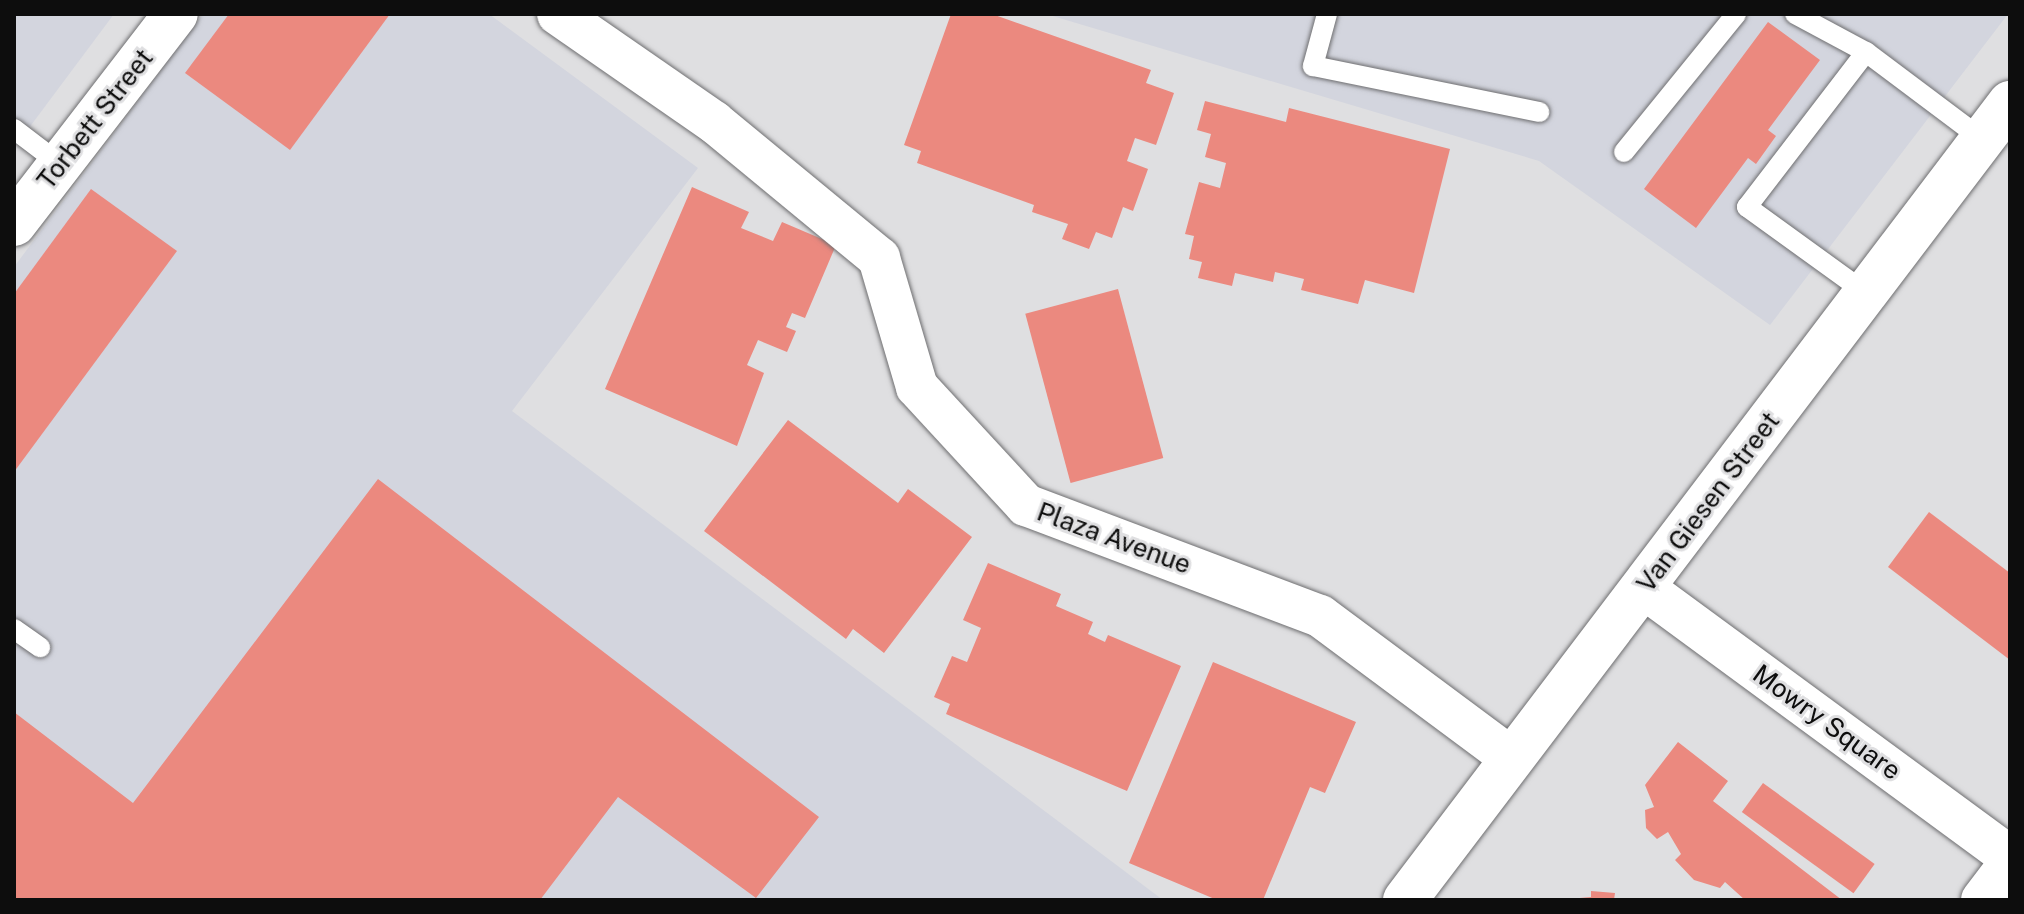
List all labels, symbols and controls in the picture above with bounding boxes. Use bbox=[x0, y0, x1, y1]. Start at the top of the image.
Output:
street label: Torbett Street bbox=[31, 43, 159, 195]
street label: Van Giesen Street bbox=[1630, 406, 1786, 598]
street label: Plaza Avenue bbox=[1033, 496, 1195, 580]
street label: Mowry Square bbox=[1747, 658, 1907, 786]

